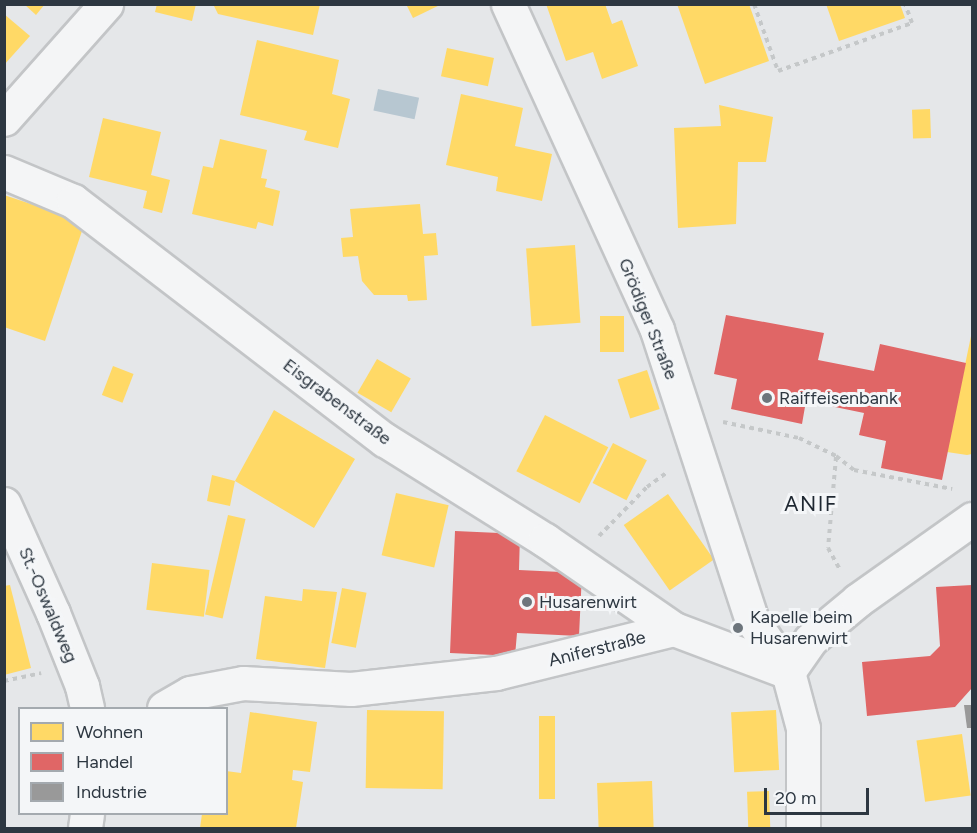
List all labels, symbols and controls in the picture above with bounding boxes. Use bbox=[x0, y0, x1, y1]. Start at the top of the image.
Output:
street label: Grödiger Straße bbox=[614, 255, 682, 383]
street label: Eisgrabenstraße bbox=[279, 354, 395, 450]
place label: Raiffeisenbank bbox=[779, 387, 898, 409]
marker: Raiffeisenbank bbox=[760, 391, 774, 405]
district label: ANIF bbox=[784, 491, 838, 517]
street label: St.-Oswaldweg bbox=[14, 544, 82, 666]
place label: Husarenwirt bbox=[539, 591, 637, 613]
marker: Husarenwirt bbox=[520, 595, 534, 609]
place label: Kapelle beim Husarenwirt bbox=[750, 607, 853, 650]
marker: Kapelle beim Husarenwirt bbox=[731, 621, 745, 635]
street label: Aniferstraße bbox=[546, 627, 648, 671]
legend bbox=[18, 707, 228, 815]
text: Wohnen bbox=[76, 721, 143, 743]
text: Handel bbox=[76, 751, 133, 773]
scale bar bbox=[767, 776, 872, 814]
text: Industrie bbox=[76, 781, 147, 803]
text: 20 m bbox=[775, 787, 816, 809]

